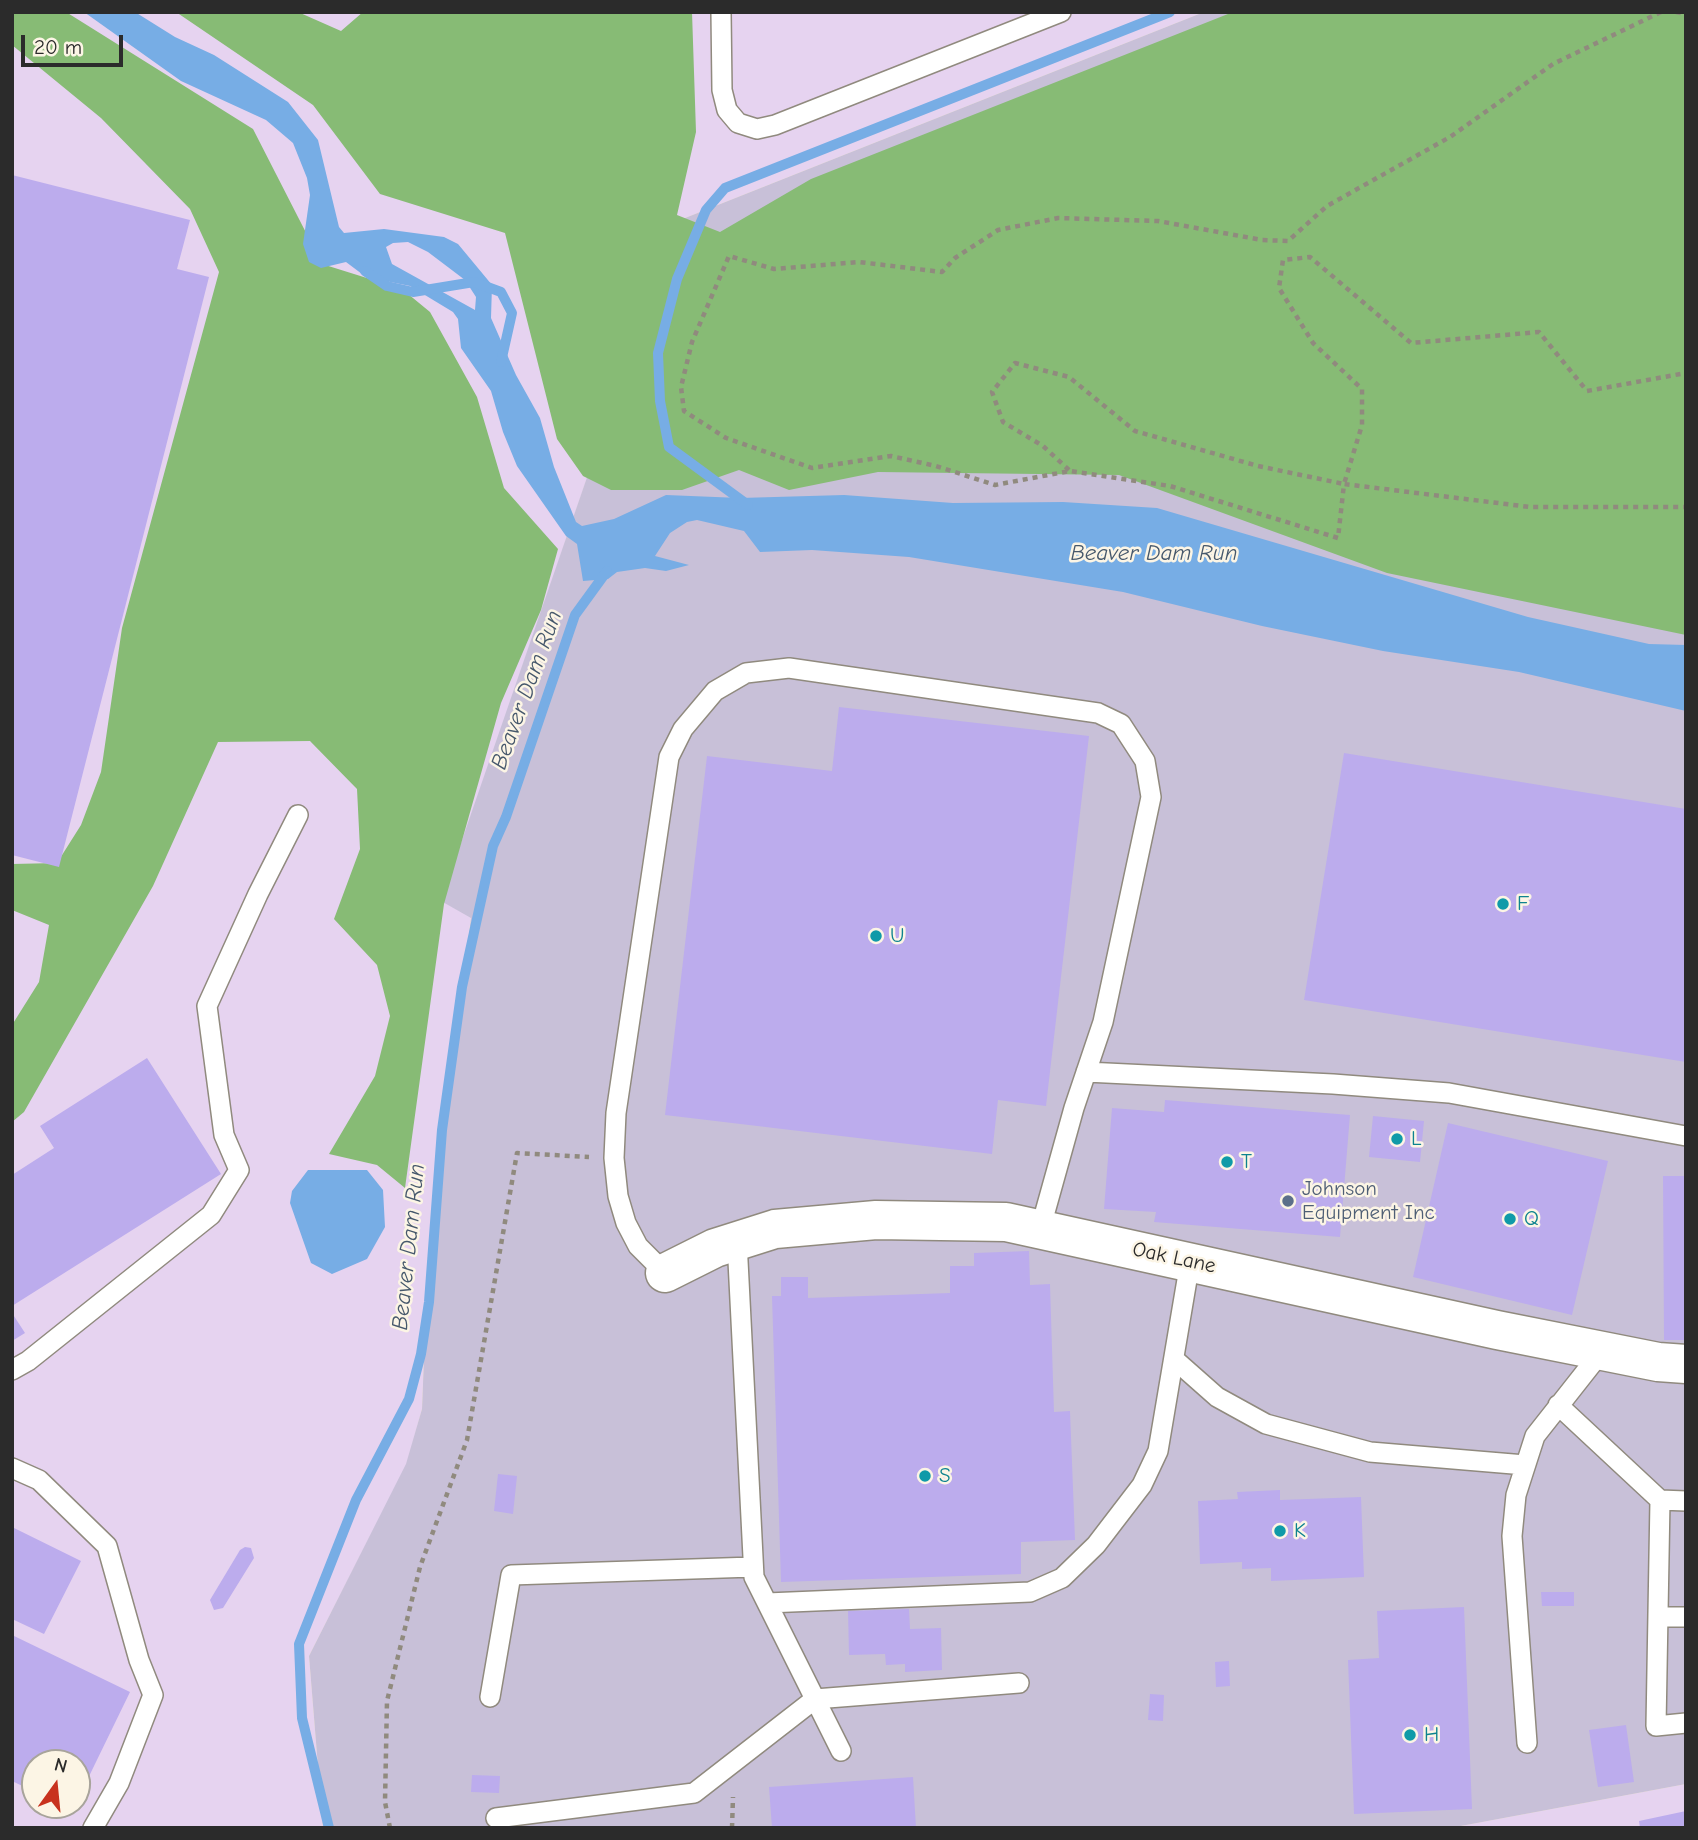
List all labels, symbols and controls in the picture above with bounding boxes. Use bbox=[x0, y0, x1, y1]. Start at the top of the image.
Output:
scale bar bbox=[24, 21, 126, 65]
text: 20 m bbox=[34, 35, 82, 59]
water label: Beaver Dam Run bbox=[1070, 539, 1238, 567]
water label: Beaver Dam Run bbox=[485, 607, 569, 773]
place label: F bbox=[1517, 891, 1529, 917]
marker: F bbox=[1495, 896, 1511, 912]
place label: U bbox=[890, 923, 905, 949]
marker: U bbox=[868, 928, 884, 944]
place label: L bbox=[1411, 1126, 1421, 1152]
marker: L bbox=[1389, 1131, 1405, 1147]
place label: T bbox=[1241, 1149, 1252, 1175]
marker: T bbox=[1219, 1154, 1235, 1170]
water label: Beaver Dam Run bbox=[387, 1162, 431, 1332]
place label: Johnson Equipment Inc bbox=[1302, 1176, 1435, 1226]
marker: Johnson Equipment Inc bbox=[1280, 1193, 1296, 1209]
place label: Q bbox=[1524, 1206, 1539, 1232]
marker: Q bbox=[1502, 1211, 1518, 1227]
street label: Oak Lane bbox=[1130, 1237, 1218, 1279]
place label: S bbox=[939, 1463, 951, 1489]
marker: S bbox=[917, 1468, 933, 1484]
place label: K bbox=[1294, 1518, 1306, 1544]
marker: K bbox=[1272, 1523, 1288, 1539]
place label: H bbox=[1424, 1722, 1439, 1748]
marker: H bbox=[1402, 1727, 1418, 1743]
north arrow bbox=[21, 1749, 91, 1819]
text: N bbox=[52, 1753, 70, 1778]

